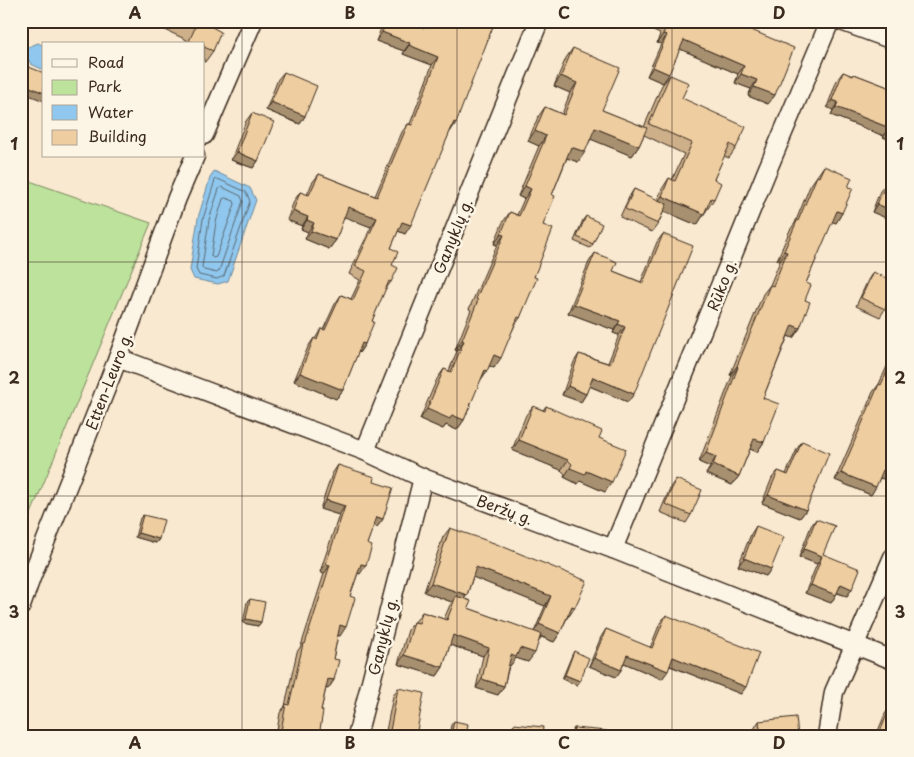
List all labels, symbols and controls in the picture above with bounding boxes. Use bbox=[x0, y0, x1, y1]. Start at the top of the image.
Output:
text: A bbox=[129, 0, 142, 24]
text: B bbox=[345, 0, 356, 24]
text: C bbox=[558, 0, 570, 24]
text: D bbox=[773, 0, 785, 24]
legend bbox=[42, 42, 205, 158]
text: Road bbox=[88, 50, 124, 73]
text: Park bbox=[88, 74, 122, 97]
text: Water bbox=[88, 100, 133, 123]
text: Building bbox=[88, 124, 147, 147]
text: 1 bbox=[10, 131, 18, 155]
text: 1 bbox=[896, 131, 904, 155]
street label: Ganyklų g. bbox=[426, 195, 478, 277]
street label: Rūko g. bbox=[700, 256, 742, 314]
street label: Etten-Leuro g. bbox=[79, 329, 137, 433]
text: 2 bbox=[8, 365, 20, 389]
text: 2 bbox=[894, 365, 906, 389]
street label: Beržų g. bbox=[474, 488, 536, 530]
street label: Ganyklų g. bbox=[361, 595, 403, 677]
text: 3 bbox=[9, 599, 19, 623]
text: 3 bbox=[895, 599, 905, 623]
text: A bbox=[129, 730, 142, 754]
text: B bbox=[345, 730, 356, 754]
text: C bbox=[558, 730, 570, 754]
text: D bbox=[773, 730, 785, 754]

